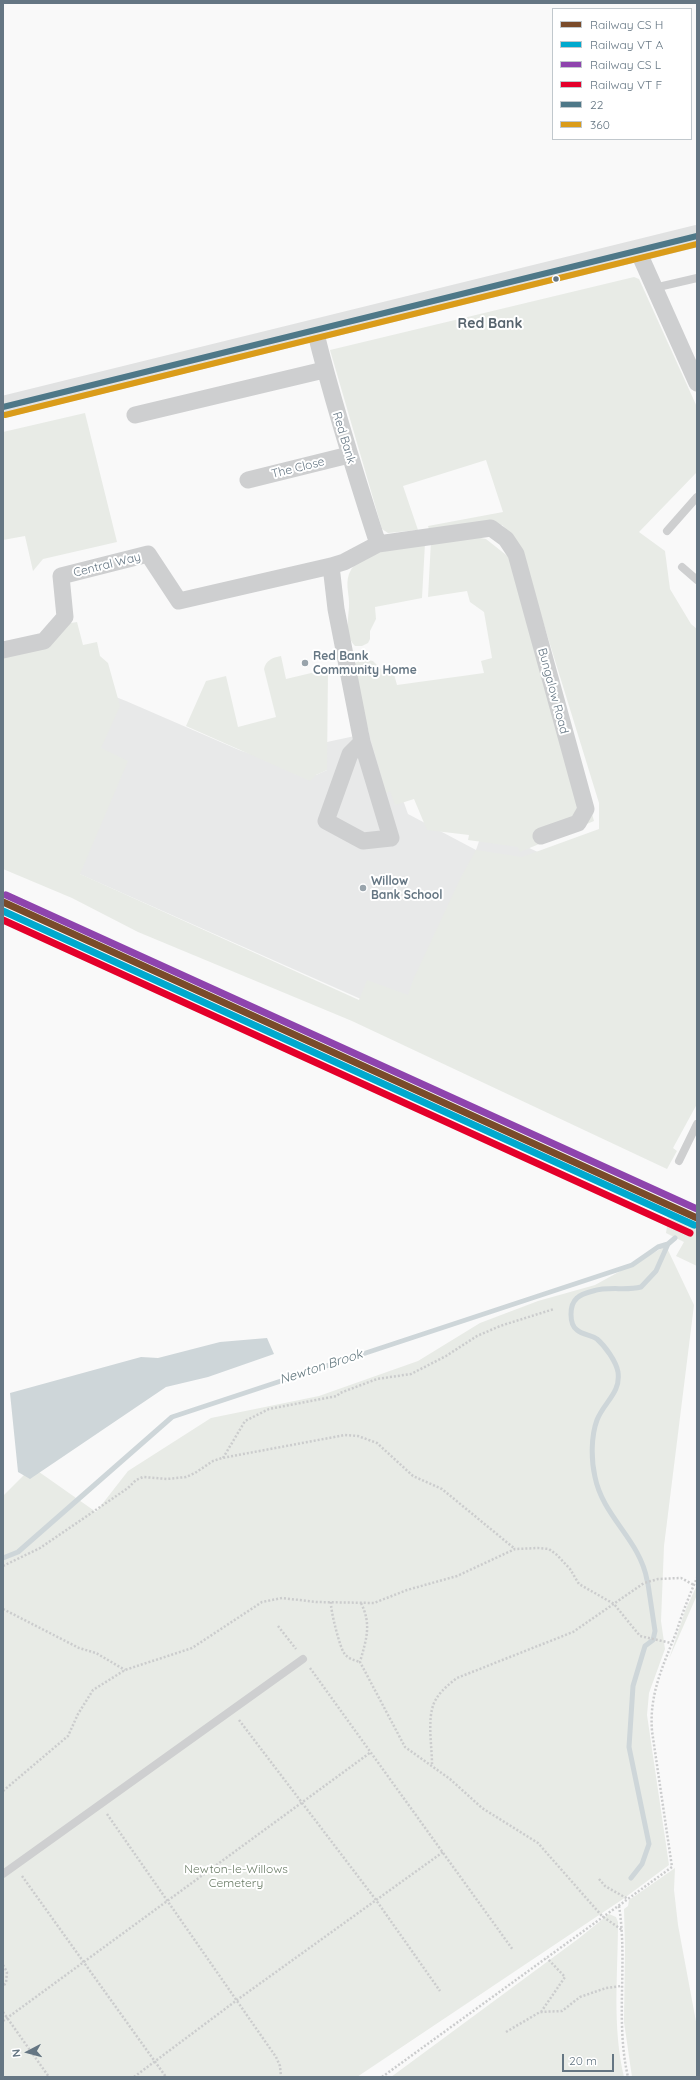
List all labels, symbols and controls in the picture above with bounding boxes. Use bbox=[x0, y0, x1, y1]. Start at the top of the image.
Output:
legend bbox=[552, 8, 692, 140]
text: Railway CS H bbox=[590, 17, 663, 32]
text: Railway VT A bbox=[590, 37, 663, 52]
text: Railway CS L bbox=[590, 57, 661, 72]
text: Railway VT F bbox=[590, 77, 662, 92]
text: 22 bbox=[590, 97, 603, 112]
text: 360 bbox=[590, 117, 610, 132]
unlabelled marker bbox=[551, 274, 561, 284]
district label: Red Bank bbox=[458, 316, 522, 332]
street label: Red Bank bbox=[329, 410, 359, 466]
street label: The Close bbox=[270, 454, 326, 482]
street label: Central Way bbox=[72, 550, 142, 580]
street label: Bungalow Road bbox=[535, 647, 571, 735]
place label: Red Bank Community Home bbox=[313, 649, 417, 677]
marker: Red Bank Community Home bbox=[300, 658, 310, 668]
place label: Willow Bank School bbox=[371, 874, 442, 902]
marker: Willow Bank School bbox=[358, 883, 368, 893]
water label: Newton Brook bbox=[278, 1346, 364, 1388]
park label: Newton-le-Willows Cemetery bbox=[184, 1862, 288, 1890]
north arrow bbox=[8, 2032, 48, 2072]
scale bar bbox=[564, 2046, 616, 2072]
text: N bbox=[9, 2048, 23, 2058]
text: 20 m bbox=[569, 2053, 597, 2068]

